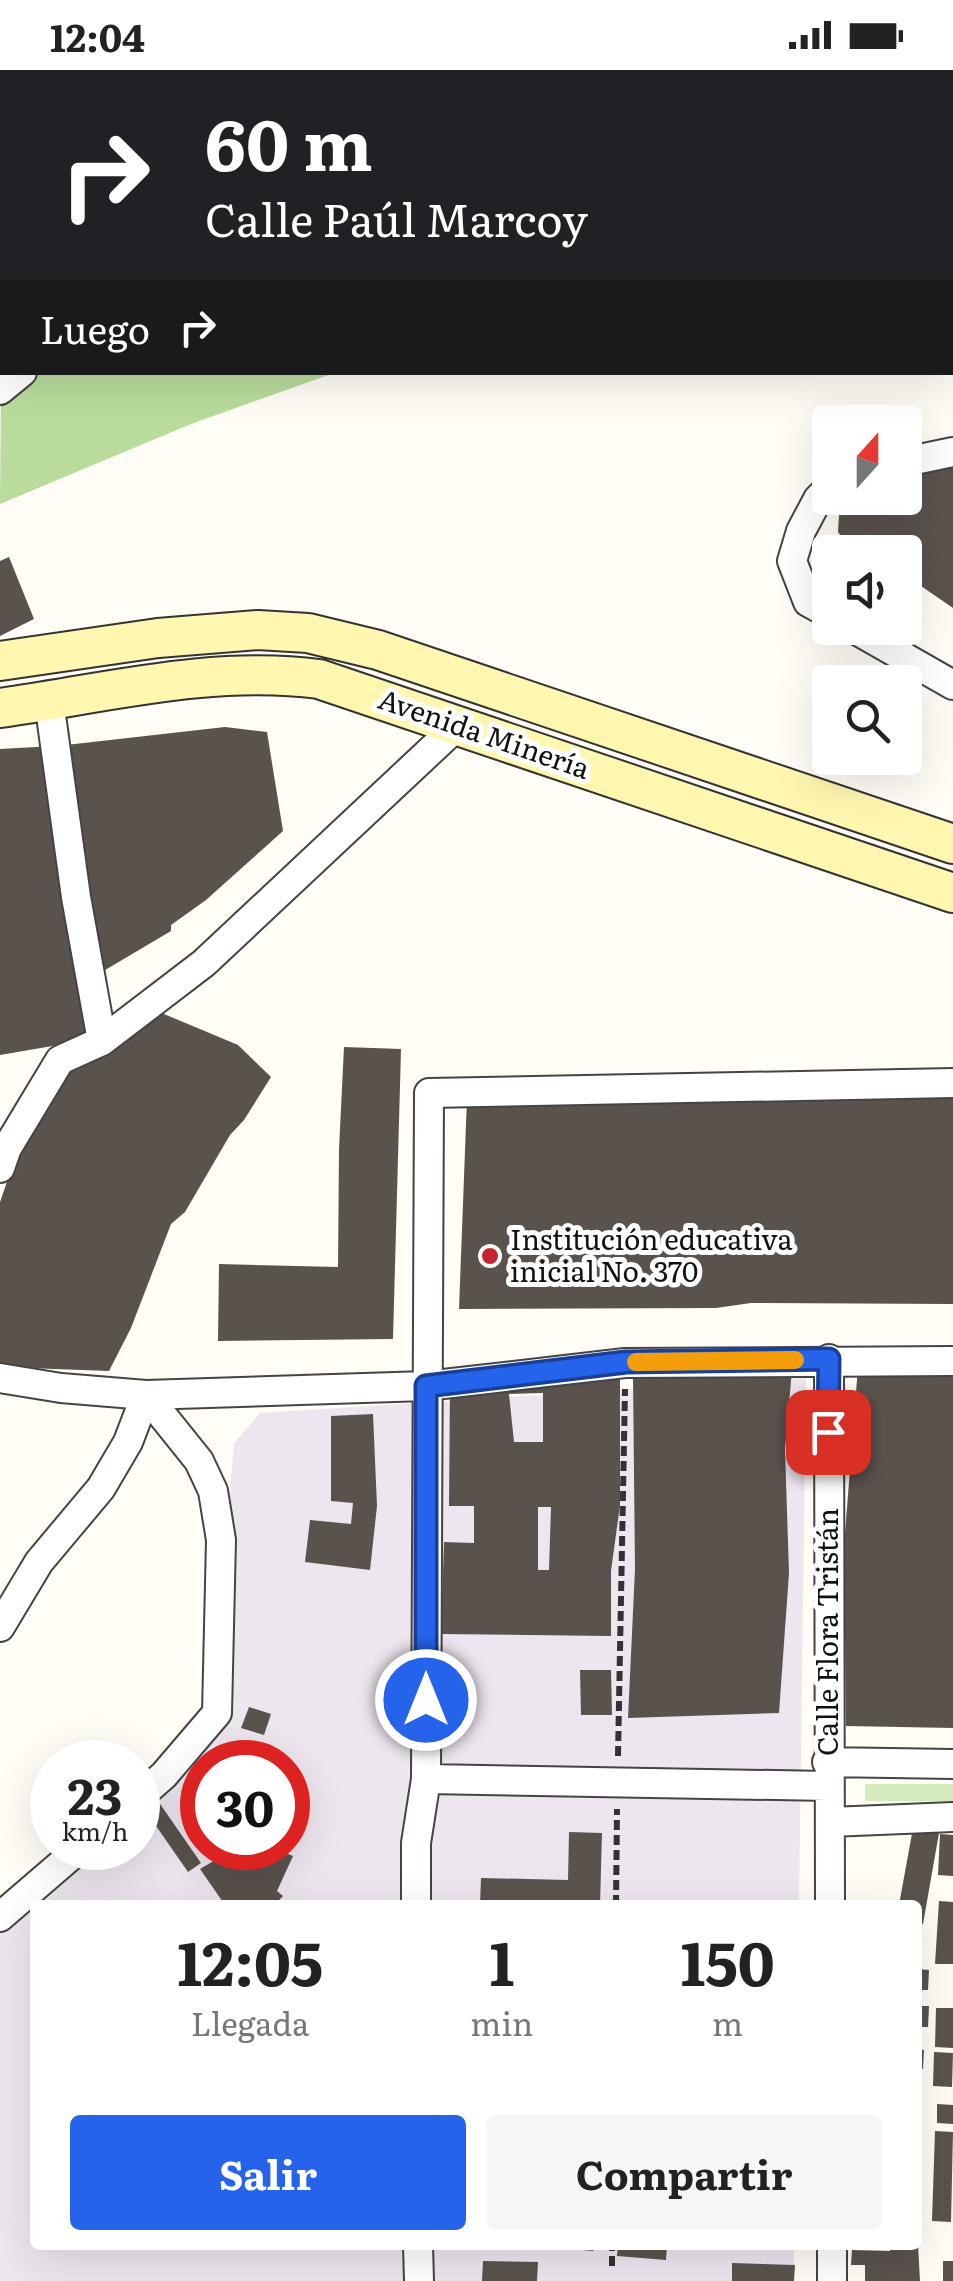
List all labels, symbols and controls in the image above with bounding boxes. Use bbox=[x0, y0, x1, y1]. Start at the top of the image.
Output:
text: 12:04 bbox=[50, 7, 145, 64]
text: 60 m bbox=[205, 89, 373, 193]
icon: right bbox=[40, 110, 170, 240]
text: Calle Paúl Marcoy bbox=[205, 184, 588, 251]
text: Luego bbox=[40, 299, 150, 356]
icon: right bbox=[170, 300, 225, 355]
north arrow bbox=[812, 405, 922, 515]
map controls bbox=[812, 405, 922, 775]
button: sound bbox=[812, 535, 922, 645]
button: search bbox=[812, 665, 922, 775]
street label: Avenida Minería bbox=[373, 676, 596, 788]
place label: Institución educativa inicial No. 370 bbox=[510, 1217, 793, 1291]
marker: Institución educativa inicial No. 370 bbox=[479, 1245, 501, 1267]
pin bbox=[786, 1390, 871, 1475]
icon: arrive bbox=[801, 1405, 856, 1460]
street label: Calle Flora Tristán bbox=[805, 1508, 847, 1756]
position arrow bbox=[374, 1648, 478, 1752]
speed limit sign: 30 bbox=[180, 1740, 310, 1870]
text: 23 bbox=[68, 1756, 122, 1830]
text: km/h bbox=[62, 1812, 128, 1849]
text: 12:05 bbox=[177, 1915, 323, 2004]
text: 1 bbox=[489, 1915, 514, 2004]
text: 150 bbox=[680, 1915, 775, 2004]
text: Llegada bbox=[191, 1998, 309, 2046]
text: min bbox=[470, 1998, 533, 2046]
text: m bbox=[712, 1998, 743, 2046]
button: Salir bbox=[70, 2115, 466, 2230]
button: Compartir bbox=[486, 2115, 882, 2230]

